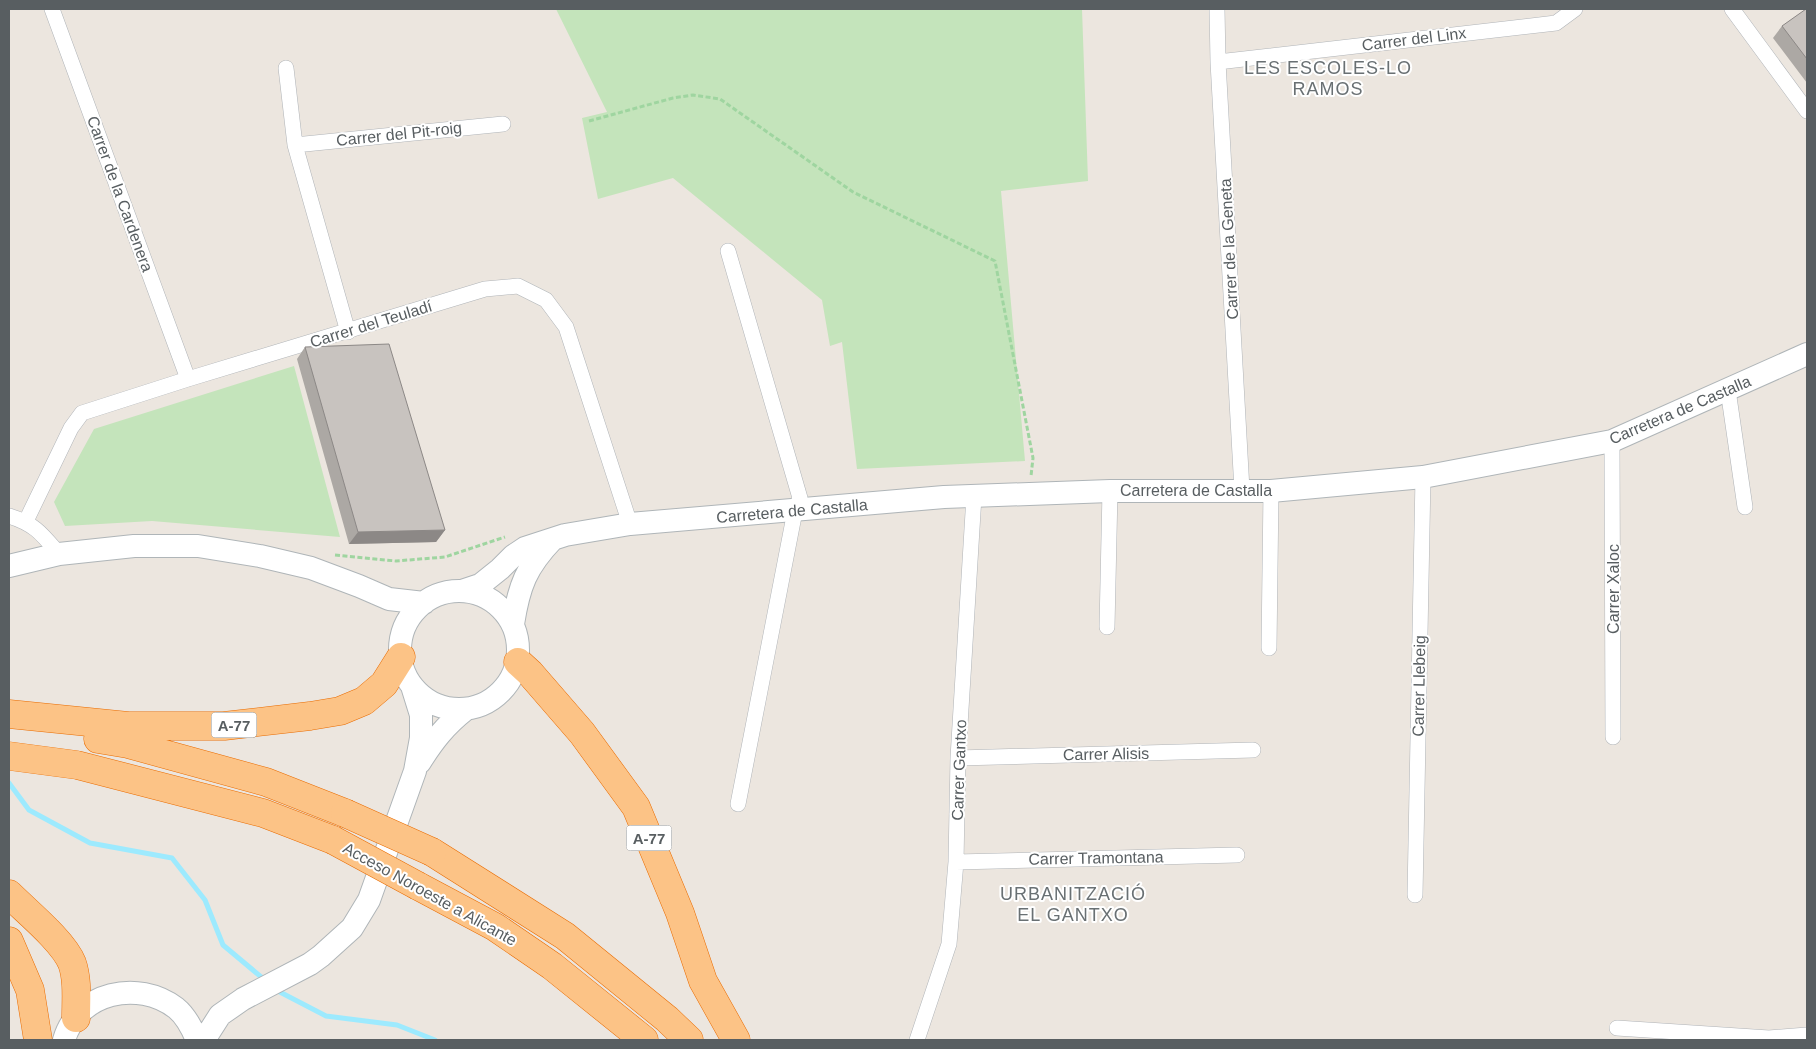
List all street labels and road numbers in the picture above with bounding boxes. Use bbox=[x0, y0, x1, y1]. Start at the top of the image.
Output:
street label: Carrer del Linx bbox=[1361, 24, 1467, 54]
street label: Carrer de la Cardenera bbox=[84, 114, 156, 274]
street label: Carrer del Pit-roig bbox=[335, 119, 463, 149]
street label: Carrer de la Geneta bbox=[1217, 178, 1241, 320]
street label: Carrer del Teuladí bbox=[308, 297, 435, 351]
street label: Carretera de Castalla bbox=[1607, 372, 1753, 448]
street label: Carretera de Castalla bbox=[1120, 482, 1272, 499]
street label: Carretera de Castalla bbox=[716, 496, 869, 526]
street label: Carrer Xaloc bbox=[1605, 544, 1622, 634]
street label: Carrer Llebeig bbox=[1410, 635, 1428, 737]
road number: A-77 bbox=[212, 712, 256, 738]
street label: Carrer Gantxo bbox=[949, 719, 969, 821]
street label: Carrer Alisis bbox=[1063, 745, 1149, 763]
road number: A-77 bbox=[626, 826, 672, 850]
street label: Acceso Noroeste a Alicante bbox=[340, 839, 520, 949]
street label: Carrer Tramontana bbox=[1028, 848, 1164, 868]

